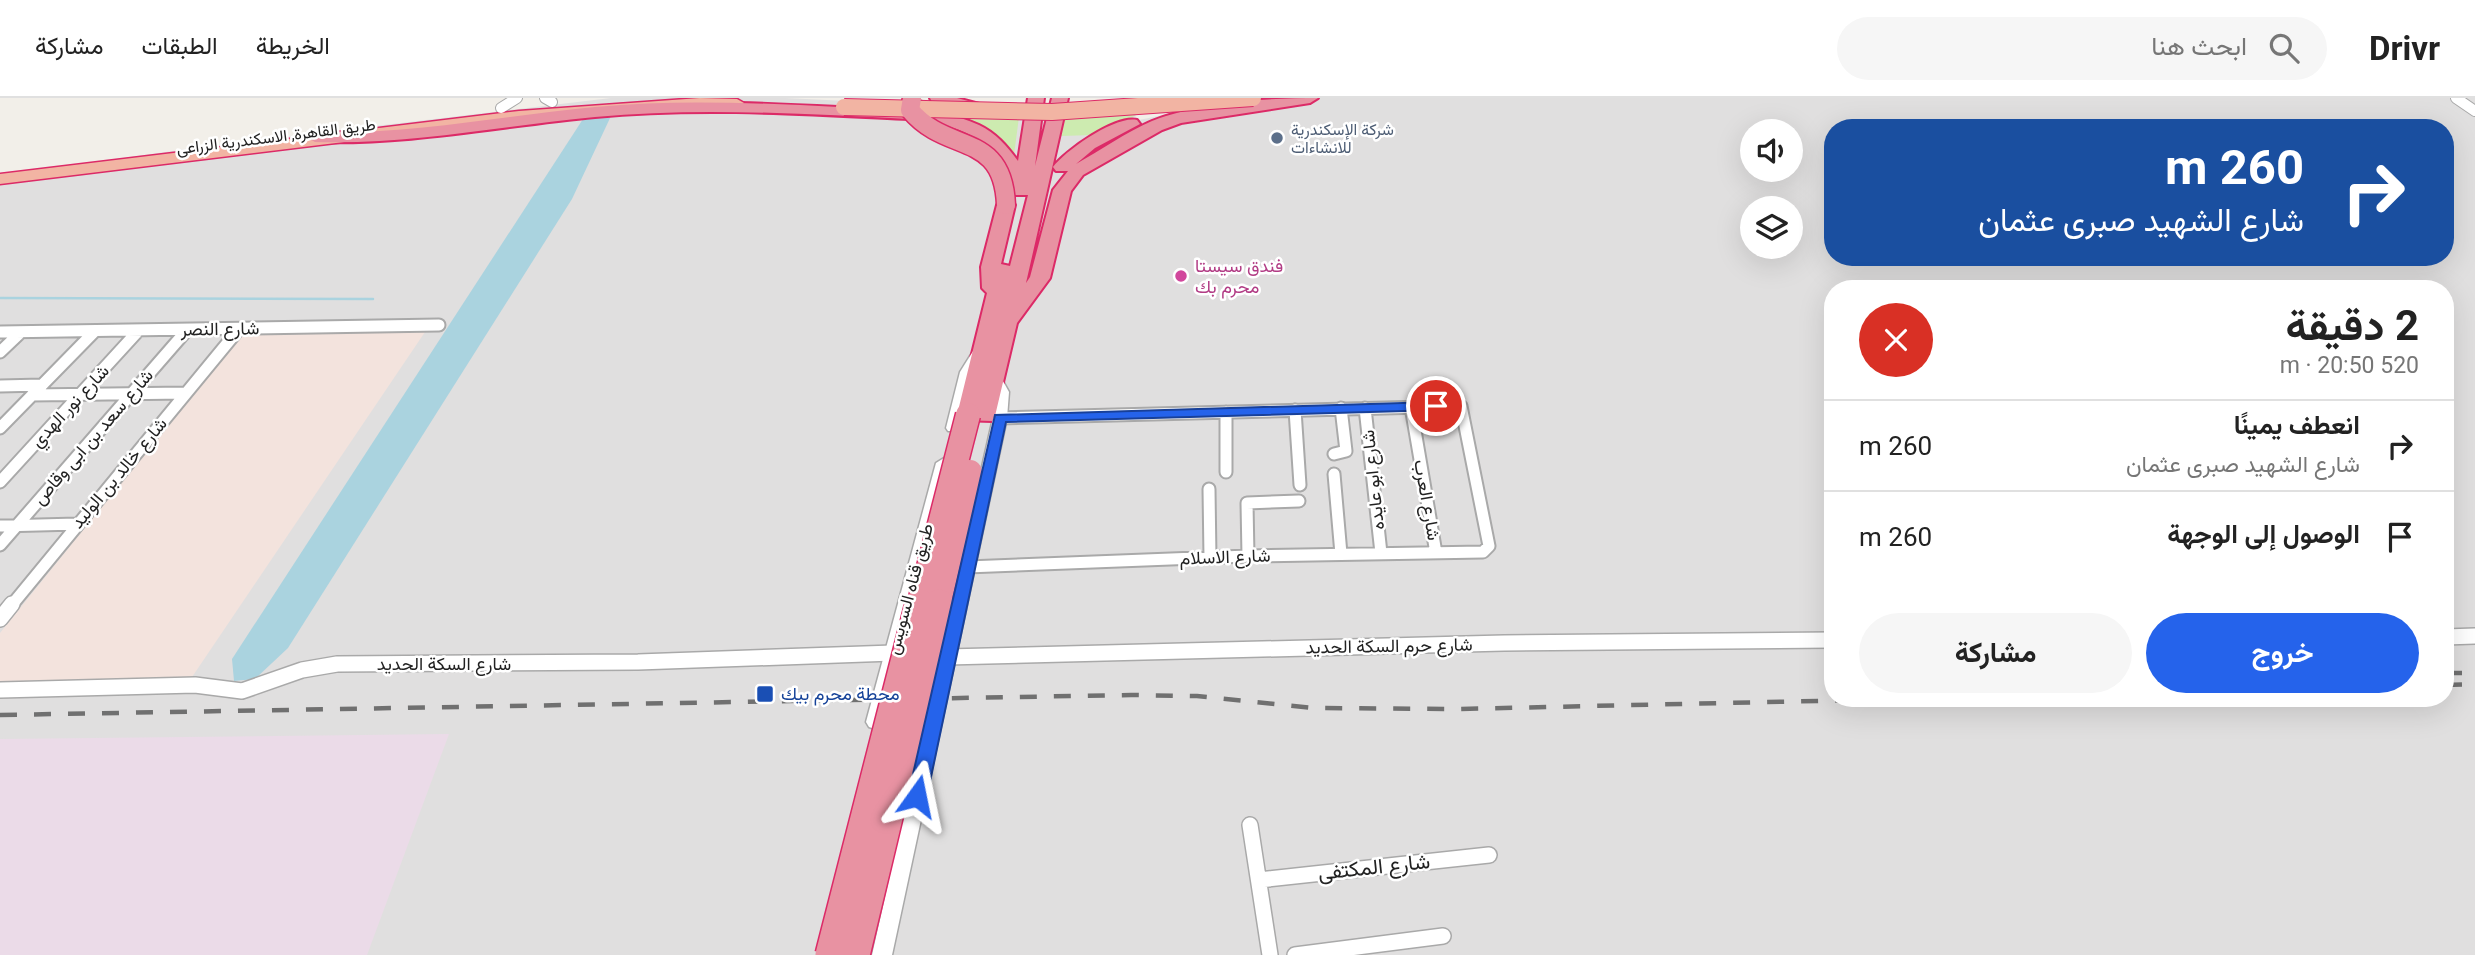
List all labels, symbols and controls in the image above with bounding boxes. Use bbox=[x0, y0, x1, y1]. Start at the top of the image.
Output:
search box bbox=[1837, 17, 2327, 80]
icon: search bbox=[2265, 29, 2303, 67]
text: Drivr bbox=[2369, 29, 2440, 68]
text: ابحث هنا bbox=[2151, 31, 2247, 61]
text: مشاركة bbox=[35, 32, 103, 60]
text: الطبقات bbox=[141, 32, 218, 60]
text: الخريطة bbox=[256, 32, 330, 60]
street label: طريق القاهرة, الاسكندرية الزراعى bbox=[176, 115, 377, 159]
map controls bbox=[1740, 119, 1803, 259]
button: sound bbox=[1740, 119, 1803, 182]
place label: شركة الإسكندرية للانشاءات bbox=[1291, 120, 1394, 157]
marker: شركة الإسكندرية للانشاءات bbox=[1269, 130, 1285, 146]
text: 260 m bbox=[2165, 139, 2304, 196]
icon: right bbox=[2328, 147, 2419, 238]
button: layers bbox=[1740, 196, 1803, 259]
text: شارع الشهيد صبرى عثمان bbox=[1978, 201, 2304, 239]
place label: فندق سيستا محرم بك bbox=[1195, 255, 1283, 299]
marker: فندق سيستا محرم بك bbox=[1173, 268, 1189, 284]
text: 2 دقيقة bbox=[2285, 301, 2419, 350]
button: close bbox=[1859, 303, 1933, 377]
street label: شارع النصر bbox=[180, 317, 259, 342]
text: 520 m · 20:50 bbox=[2280, 352, 2419, 379]
street label: شارع نور الهدي bbox=[26, 360, 117, 455]
street label: شارع سعد بن ابى وقاص bbox=[28, 365, 159, 510]
pin bbox=[1406, 376, 1466, 436]
icon: arrive bbox=[1417, 387, 1455, 425]
text: انعطف يمينًا bbox=[2234, 410, 2360, 440]
street label: شارع خالد بن الوليد bbox=[66, 413, 173, 534]
icon: right bbox=[2381, 427, 2419, 465]
street label: شارع ابو عايده bbox=[1357, 429, 1390, 531]
text: 260 m bbox=[1859, 431, 1932, 461]
text: شارع الشهيد صبرى عثمان bbox=[2126, 451, 2360, 478]
street label: شارع العرب bbox=[1408, 458, 1445, 542]
icon: arrive bbox=[2381, 518, 2419, 556]
text: الوصول إلى الوجهة bbox=[2167, 519, 2360, 549]
street label: طريق قناه السويس bbox=[882, 521, 938, 657]
text: 260 m bbox=[1859, 522, 1932, 552]
street label: شارع الاسلام bbox=[1179, 544, 1271, 571]
button: مشاركة bbox=[1859, 613, 2132, 693]
button: خروج bbox=[2146, 613, 2419, 693]
street label: شارع حرم السكة الحديد bbox=[1305, 634, 1473, 659]
street label: شارع السكة الحديد bbox=[377, 653, 511, 676]
place label: محطة محرم بيك bbox=[781, 683, 900, 706]
marker: محطة محرم بيك bbox=[755, 684, 775, 704]
position arrow bbox=[880, 759, 954, 833]
street label: شارع المكتفى bbox=[1317, 849, 1432, 887]

